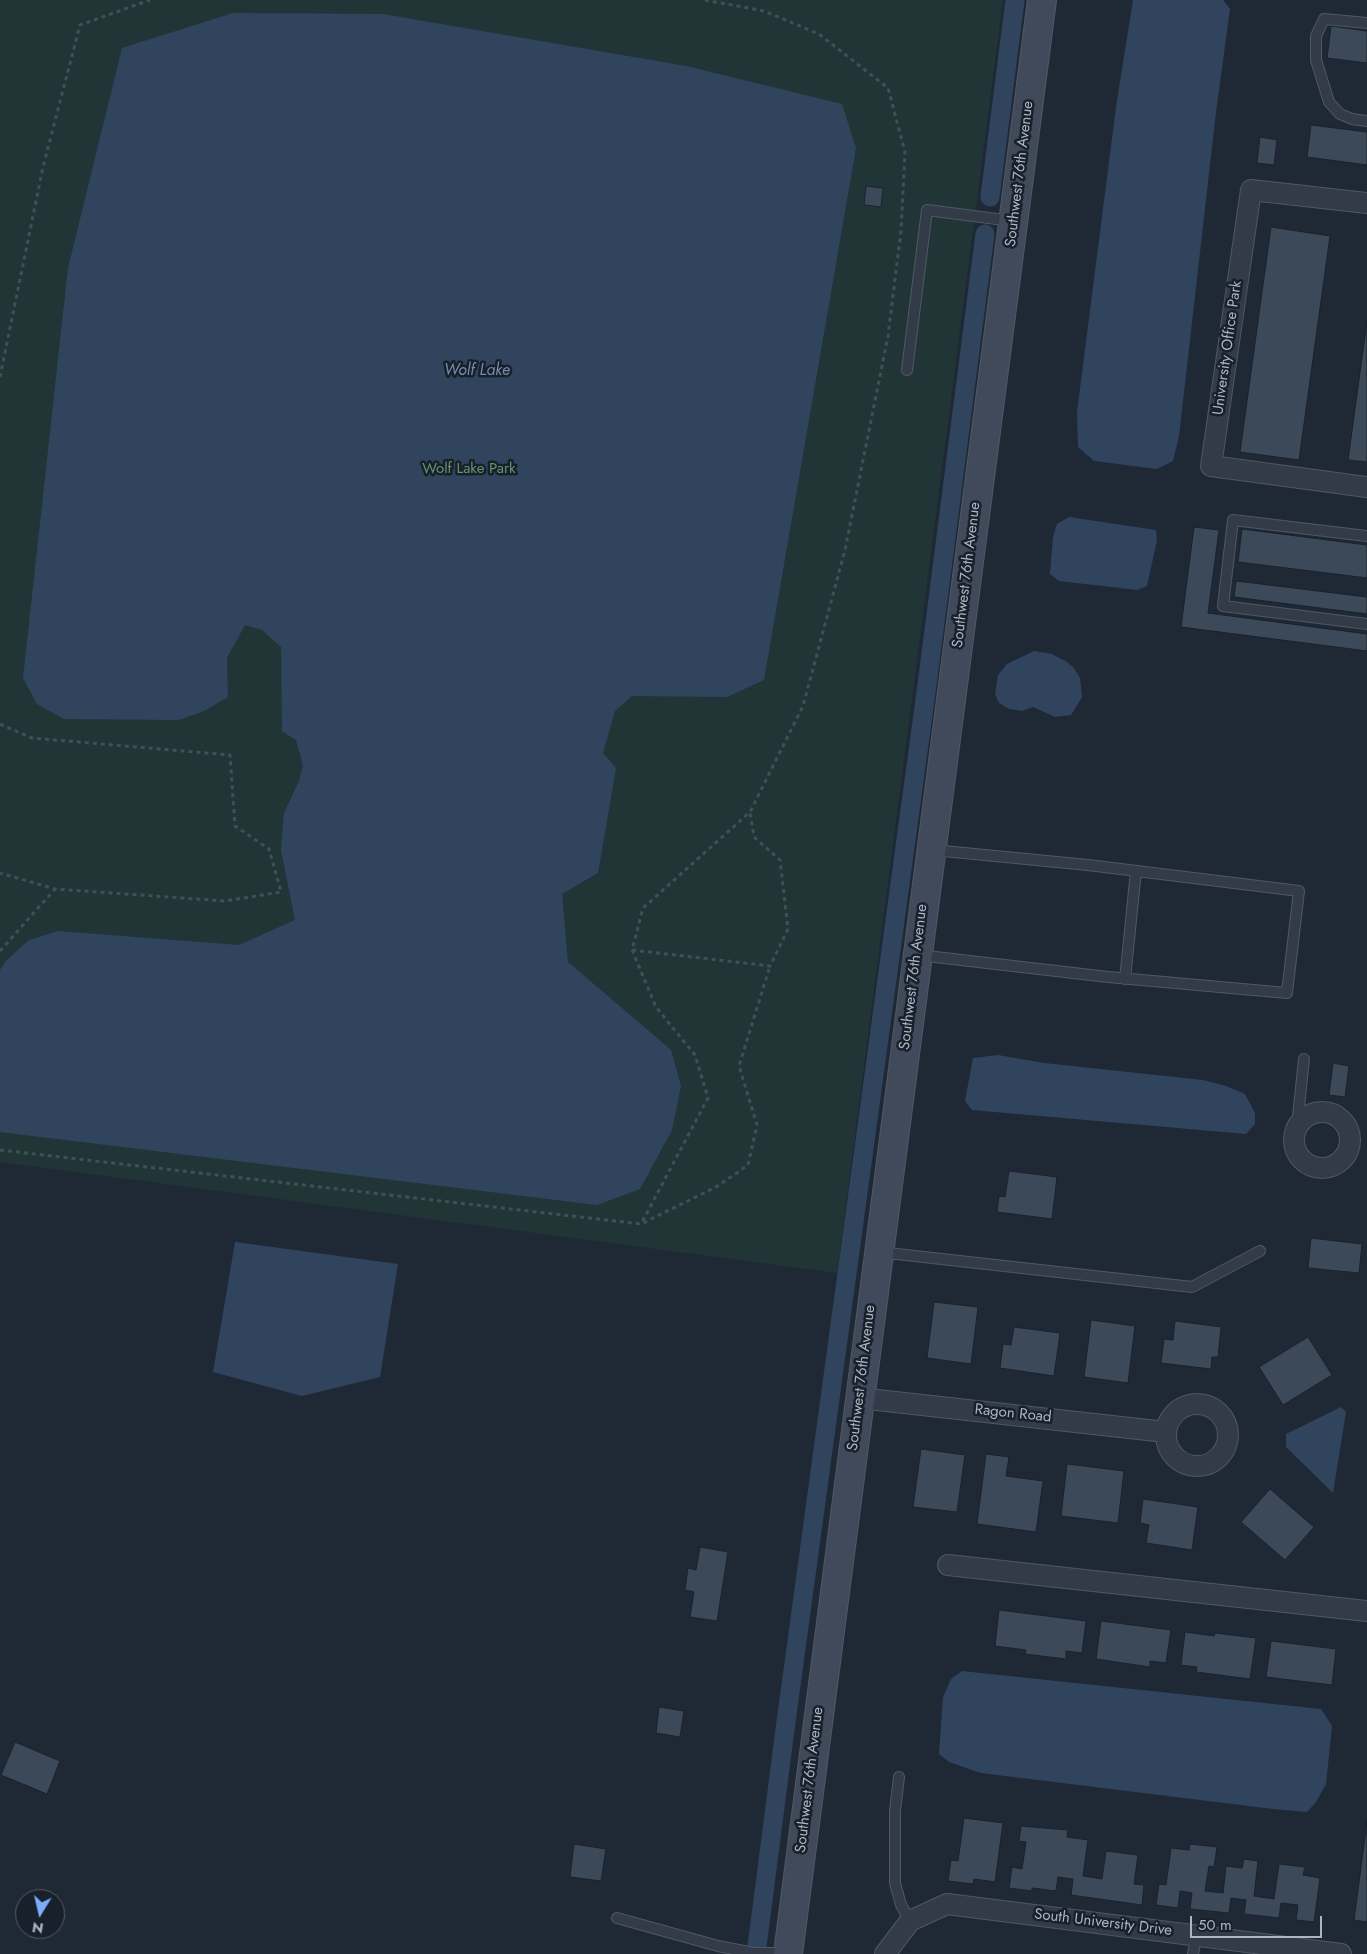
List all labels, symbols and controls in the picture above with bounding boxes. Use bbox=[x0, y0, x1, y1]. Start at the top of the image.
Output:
street label: Southwest 76th Avenue bbox=[1002, 100, 1038, 248]
street label: University Office Park bbox=[1210, 280, 1246, 416]
water label: Wolf Lake bbox=[444, 361, 510, 381]
park label: Wolf Lake Park bbox=[422, 460, 516, 478]
street label: Southwest 76th Avenue bbox=[949, 501, 985, 649]
street label: Southwest 76th Avenue bbox=[896, 903, 932, 1051]
street label: Southwest 76th Avenue bbox=[844, 1304, 880, 1452]
street label: Ragon Road bbox=[974, 1401, 1052, 1427]
street label: Southwest 76th Avenue bbox=[792, 1706, 828, 1854]
north arrow bbox=[15, 1889, 65, 1939]
street label: South University Drive bbox=[1033, 1906, 1173, 1940]
scale bar bbox=[1192, 1906, 1324, 1938]
text: 50 m bbox=[1198, 1914, 1232, 1936]
text: N bbox=[31, 1917, 45, 1939]

